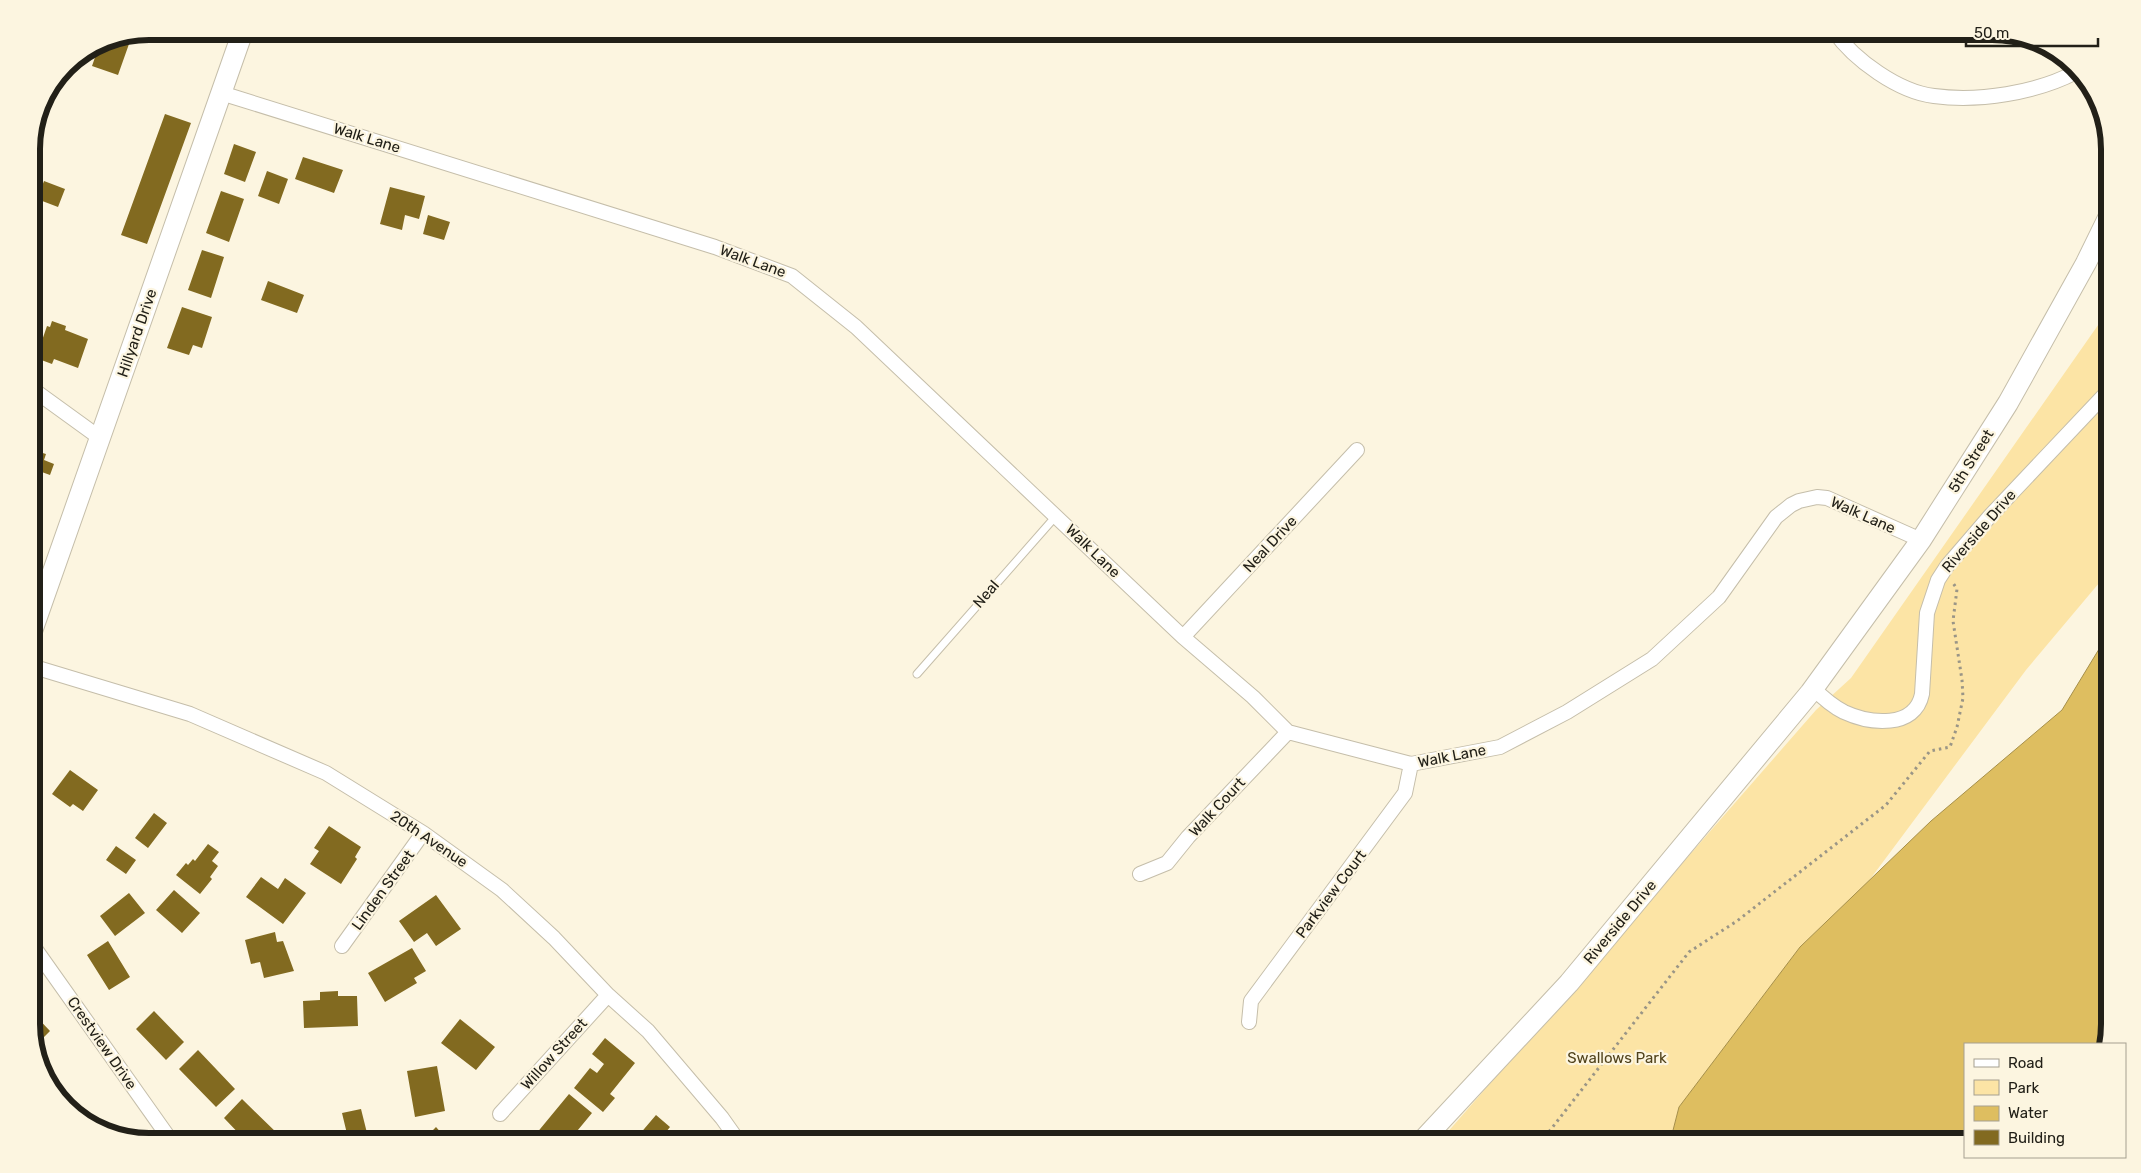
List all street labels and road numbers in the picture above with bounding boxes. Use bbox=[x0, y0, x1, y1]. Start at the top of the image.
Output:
street label: Walk Lane bbox=[331, 119, 403, 157]
street label: Walk Lane bbox=[717, 241, 789, 281]
street label: Hillyard Drive bbox=[113, 287, 161, 379]
street label: 5th Street bbox=[1945, 426, 1998, 496]
street label: Riverside Drive bbox=[1938, 486, 2020, 576]
street label: Walk Lane bbox=[1828, 493, 1898, 537]
street label: Neal Drive bbox=[1239, 512, 1301, 576]
street label: Walk Lane bbox=[1062, 521, 1124, 581]
street label: Neal bbox=[969, 576, 1003, 612]
street label: Walk Lane bbox=[1416, 741, 1488, 771]
street label: Walk Court bbox=[1185, 774, 1249, 840]
street label: 20th Avenue bbox=[387, 807, 471, 871]
street label: Linden Street bbox=[348, 846, 418, 934]
street label: Parkview Court bbox=[1292, 846, 1370, 942]
street label: Riverside Drive bbox=[1580, 876, 1660, 968]
street label: Crestview Drive bbox=[63, 993, 141, 1093]
street label: Willow Street bbox=[517, 1014, 591, 1093]

